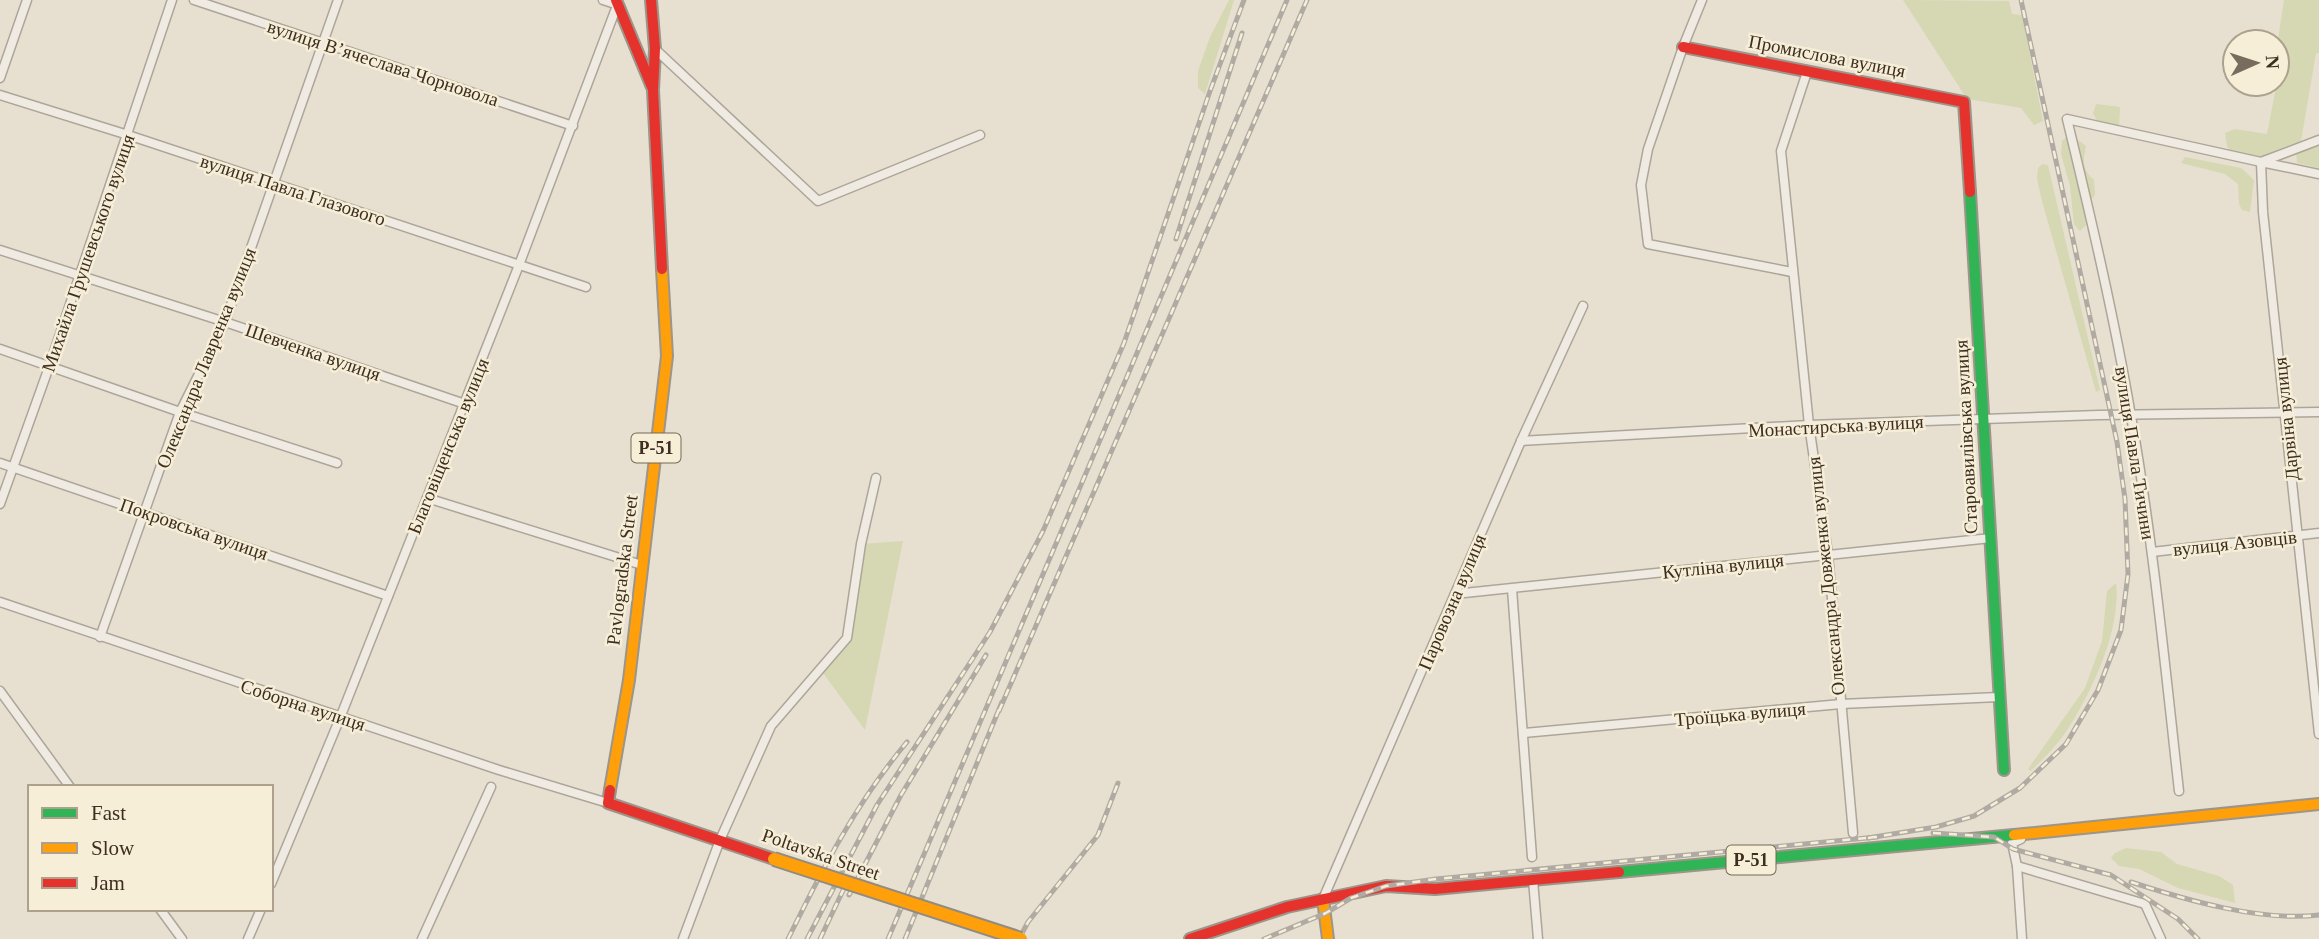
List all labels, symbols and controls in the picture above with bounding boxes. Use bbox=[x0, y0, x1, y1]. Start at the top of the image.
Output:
street label: вулиця В’ячеслава Чорновола bbox=[265, 16, 502, 111]
north arrow bbox=[2221, 28, 2291, 98]
street label: Промислова вулиця bbox=[1747, 30, 1907, 82]
text: N bbox=[2262, 55, 2283, 70]
street label: Михайла Грушевського вулиця bbox=[37, 131, 139, 375]
street label: вулиця Павла Глазового bbox=[198, 150, 388, 230]
street label: Олександра Лавренка вулиця bbox=[152, 244, 260, 471]
street label: Шевченка вулиця bbox=[243, 319, 384, 385]
street label: Староавилівська вулиця bbox=[1950, 339, 1982, 535]
street label: Благовіщенська вулиця bbox=[403, 355, 493, 537]
street label: Дарвіна вулиця bbox=[2269, 356, 2303, 482]
street label: вулиця Павла Тичини bbox=[2111, 365, 2159, 541]
street label: Монастирська вулиця bbox=[1748, 411, 1925, 441]
road number: Р-51 bbox=[632, 434, 680, 462]
street label: Олександра Довженка вулиця bbox=[1803, 455, 1849, 696]
street label: Pavlogradska Street bbox=[602, 493, 642, 646]
street label: Покровська вулиця bbox=[117, 494, 271, 564]
street label: вулиця Азовців bbox=[2172, 526, 2298, 560]
street label: Паровозна вулиця bbox=[1414, 531, 1490, 673]
street label: Кутліна вулиця bbox=[1661, 549, 1785, 583]
street label: Соборна вулиця bbox=[238, 675, 368, 735]
street label: Троїцька вулиця bbox=[1673, 698, 1807, 730]
legend bbox=[28, 785, 273, 911]
text: Fast bbox=[91, 801, 126, 825]
street label: Poltavska Street bbox=[759, 824, 883, 884]
text: Slow bbox=[91, 836, 135, 860]
road number: Р-51 bbox=[1726, 846, 1776, 874]
text: Jam bbox=[91, 871, 125, 895]

